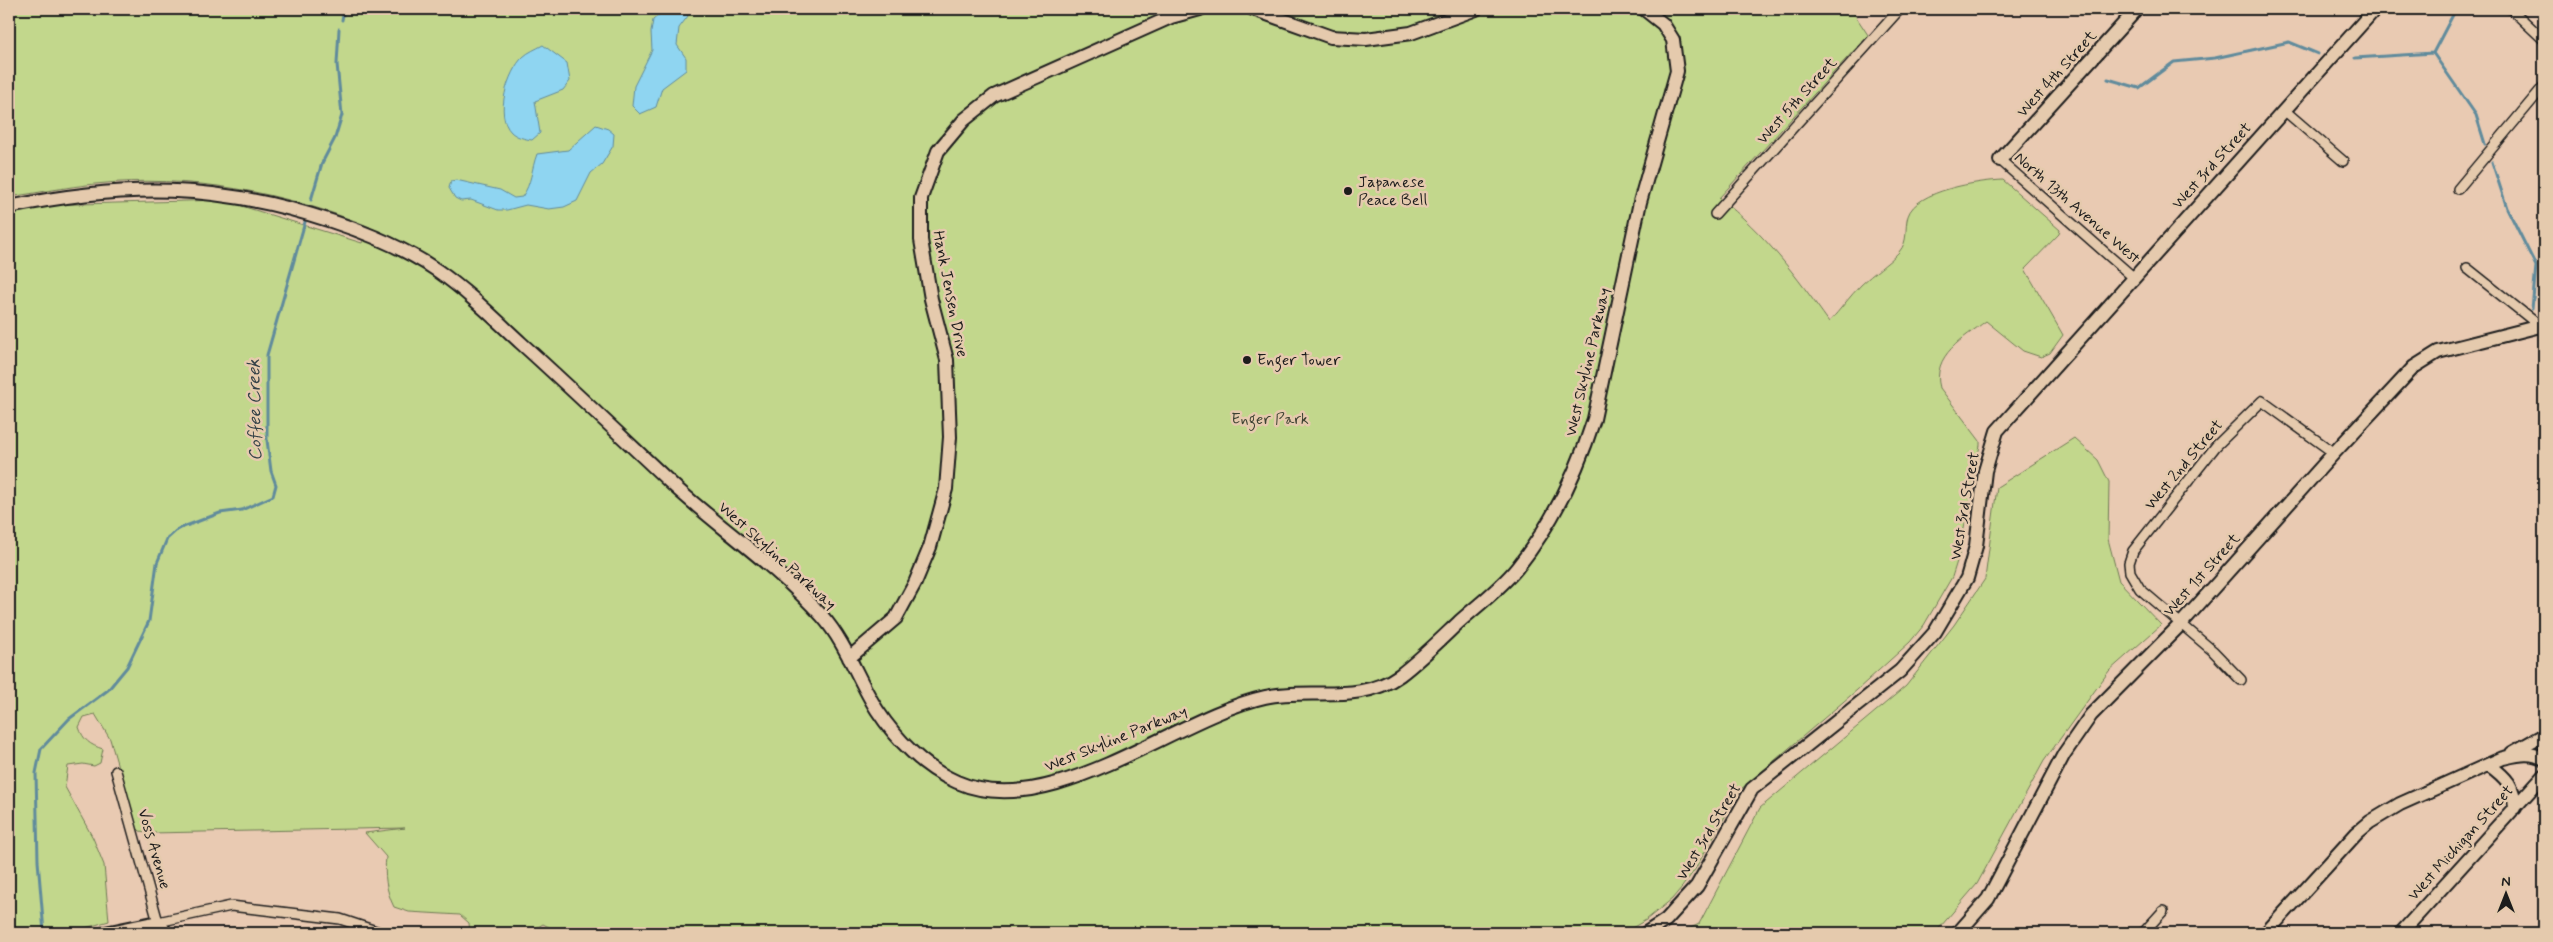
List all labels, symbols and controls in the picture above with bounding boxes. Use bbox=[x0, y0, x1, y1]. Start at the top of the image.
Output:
street label: West 4th Street bbox=[2012, 26, 2102, 122]
street label: West 5th Street bbox=[1752, 53, 1842, 149]
street label: West 3rd Street bbox=[2167, 118, 2257, 214]
street label: North 13th Avenue West bbox=[2010, 147, 2144, 269]
place label: Japanese Peace Bell bbox=[1358, 172, 1427, 211]
marker: Japanese Peace Bell bbox=[1342, 185, 1354, 197]
street label: Hank Jensen Drive bbox=[927, 229, 973, 359]
street label: West Skyline Parkway bbox=[1561, 286, 1615, 438]
place label: Enger Tower bbox=[1257, 350, 1341, 372]
marker: Enger Tower bbox=[1241, 354, 1253, 366]
water label: Coffee Creek bbox=[242, 359, 268, 461]
park label: Enger Park bbox=[1231, 409, 1309, 431]
street label: West 2nd Street bbox=[2140, 415, 2228, 515]
street label: West 3rd Street bbox=[1945, 450, 1985, 562]
street label: West Skyline Parkway bbox=[714, 497, 840, 615]
street label: West 1st Street bbox=[2159, 528, 2245, 621]
street label: West Skyline Parkway bbox=[1042, 701, 1190, 777]
street label: West 3rd Street bbox=[1672, 779, 1746, 884]
street label: West Michigan Street bbox=[2403, 780, 2519, 905]
street label: Voss Avenue bbox=[133, 806, 175, 892]
north arrow bbox=[2480, 870, 2530, 920]
text: N bbox=[2501, 873, 2511, 891]

